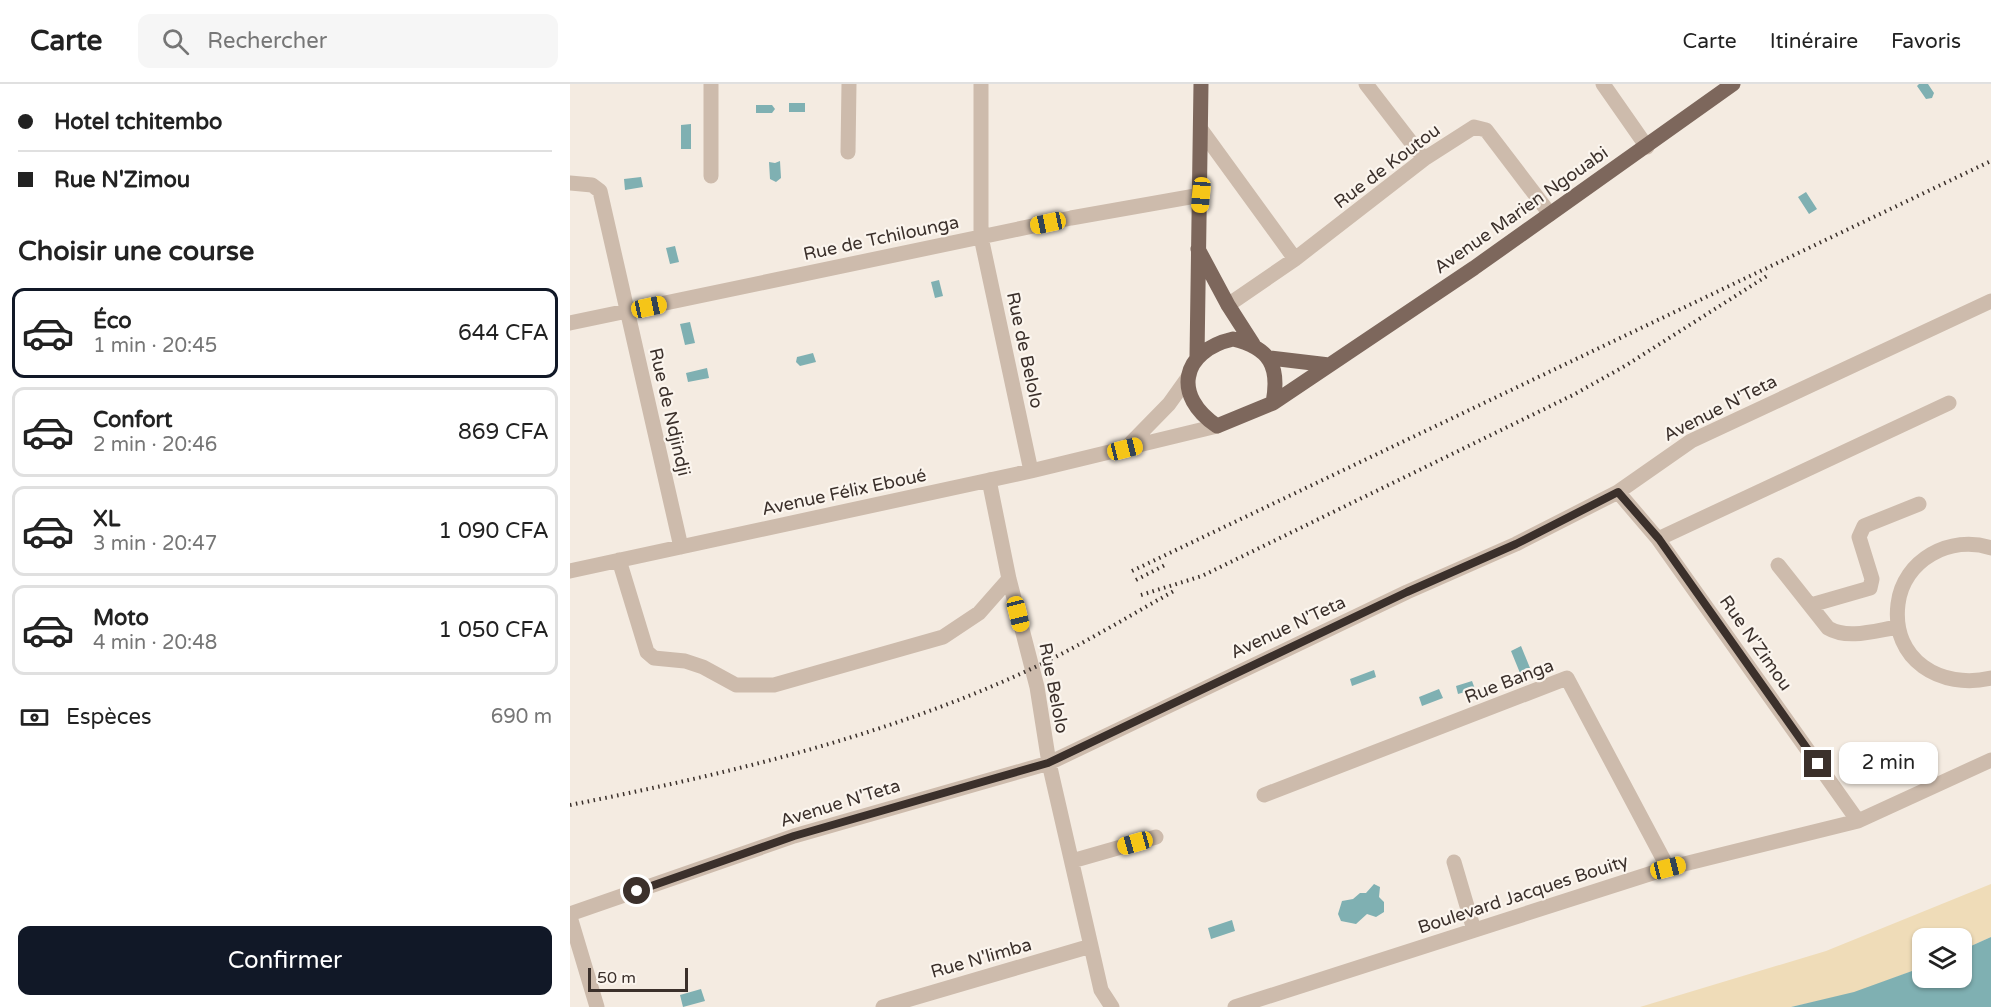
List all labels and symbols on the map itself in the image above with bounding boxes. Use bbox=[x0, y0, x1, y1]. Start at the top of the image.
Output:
street label: Rue de Koutou bbox=[1329, 119, 1445, 213]
street label: Avenue Marien Ngouabi bbox=[1430, 142, 1612, 278]
car bbox=[1190, 176, 1212, 214]
car bbox=[1029, 210, 1067, 236]
street label: Rue de Tchilounga bbox=[801, 211, 961, 265]
street label: Rue de Belolo bbox=[1002, 290, 1048, 410]
car bbox=[630, 294, 668, 320]
street label: Rue de Ndjindji bbox=[645, 346, 695, 478]
street label: Avenue N'Teta bbox=[1660, 370, 1780, 446]
car bbox=[1105, 436, 1145, 462]
street label: Avenue Félix Eboué bbox=[760, 464, 928, 520]
street label: Avenue N'Teta bbox=[1227, 591, 1349, 663]
street label: Rue N'Zimou bbox=[1715, 591, 1797, 695]
car bbox=[1005, 594, 1031, 634]
street label: Rue Belolo bbox=[1034, 641, 1074, 735]
street label: Rue Banga bbox=[1461, 654, 1557, 708]
callout: 2 min bbox=[1839, 743, 1938, 785]
route end bbox=[1804, 750, 1831, 777]
street label: Avenue N'Teta bbox=[777, 774, 903, 832]
car bbox=[1115, 829, 1155, 857]
street label: Boulevard Jacques Bouity bbox=[1415, 849, 1631, 938]
car bbox=[1648, 855, 1688, 881]
route start bbox=[623, 877, 650, 904]
street label: Rue N'limba bbox=[928, 933, 1034, 983]
scale bar bbox=[588, 965, 688, 992]

